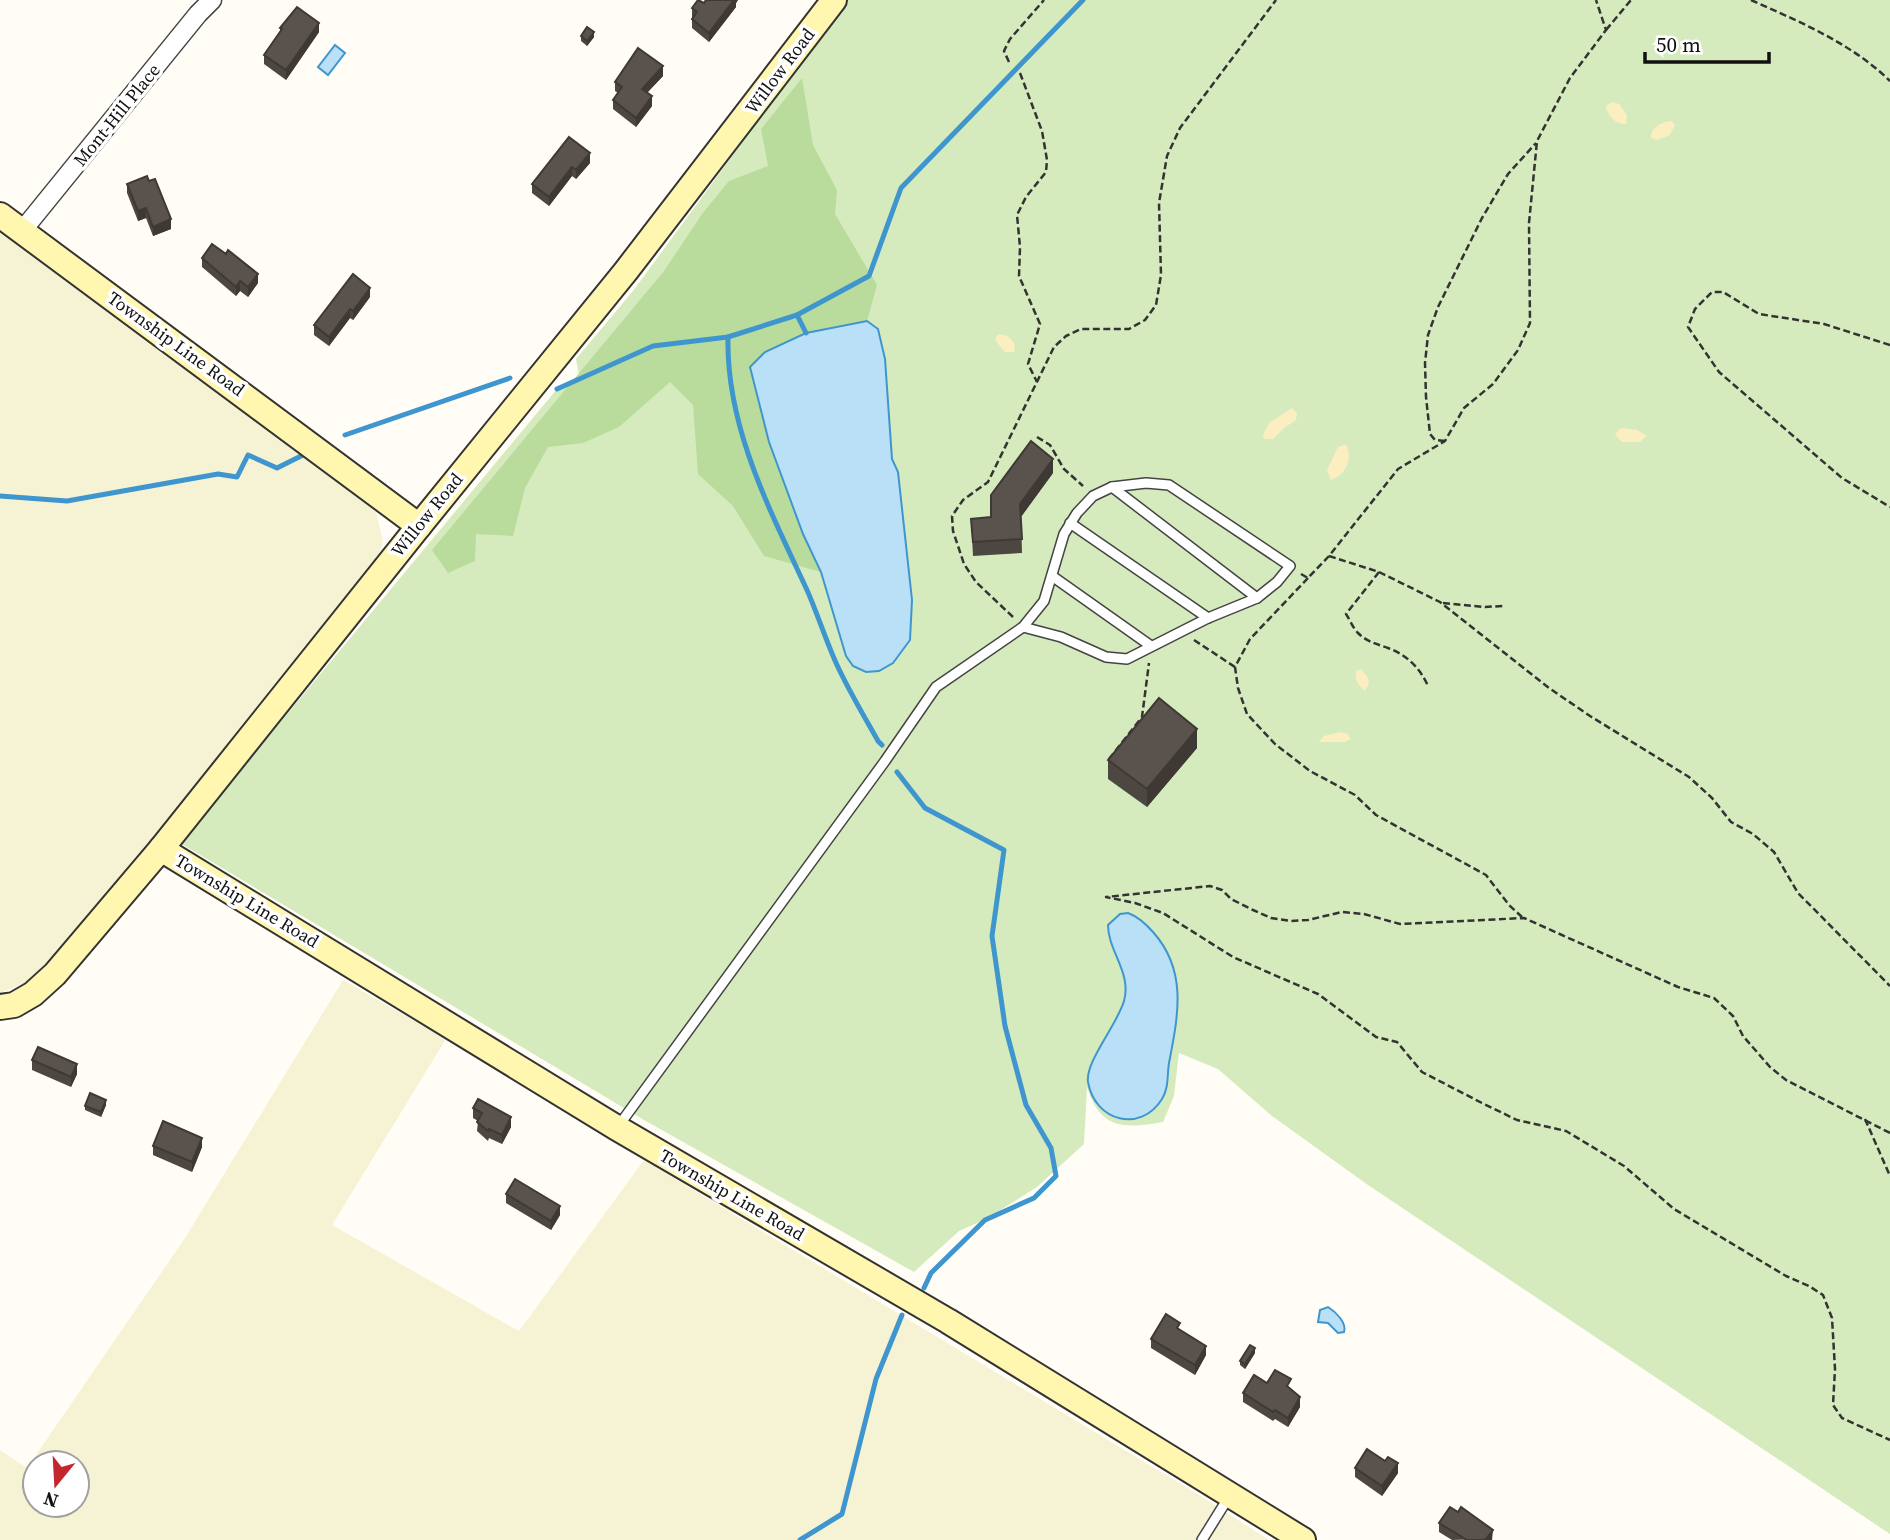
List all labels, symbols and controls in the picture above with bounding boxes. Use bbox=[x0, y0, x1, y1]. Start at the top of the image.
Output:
scale bar bbox=[1645, 21, 1769, 65]
street label: Willow Road bbox=[739, 23, 820, 119]
text: 50 m bbox=[1656, 30, 1701, 59]
street label: Mont-Hill Place bbox=[67, 58, 166, 171]
street label: Township Line Road bbox=[103, 285, 250, 402]
street label: Willow Road bbox=[385, 467, 468, 562]
street label: Township Line Road bbox=[171, 848, 324, 953]
street label: Township Line Road bbox=[655, 1143, 809, 1246]
north arrow bbox=[21, 1449, 91, 1519]
text: N bbox=[40, 1486, 61, 1515]

